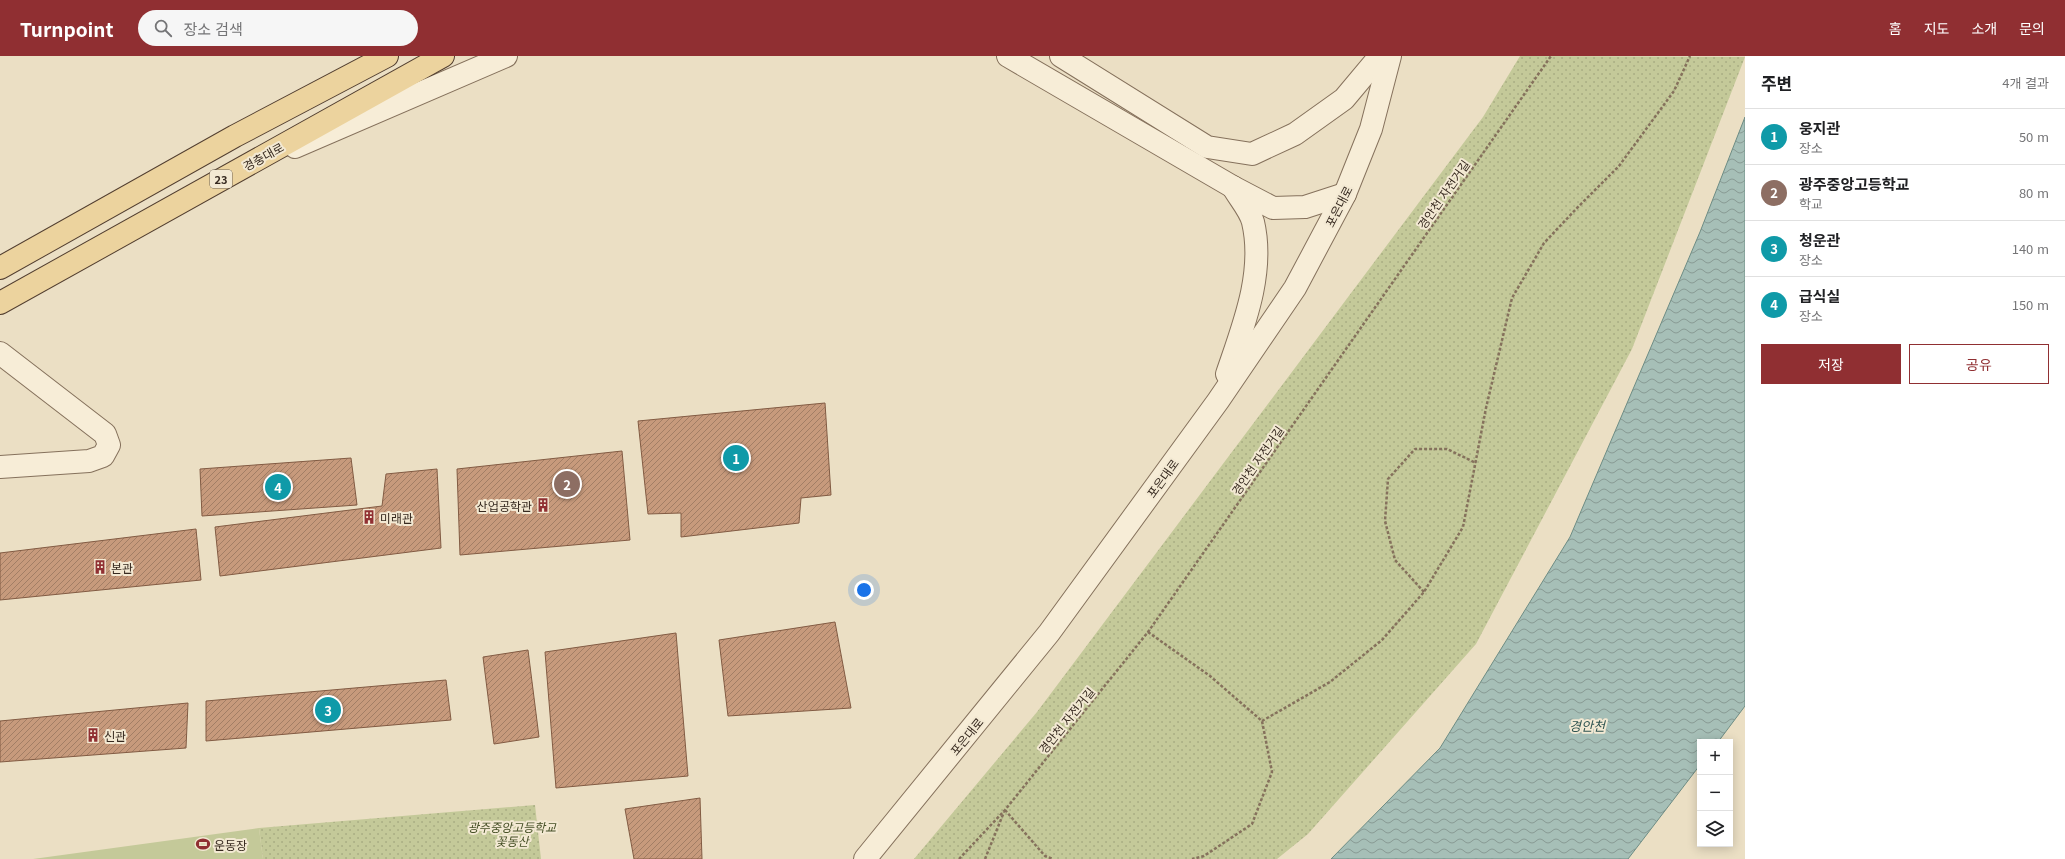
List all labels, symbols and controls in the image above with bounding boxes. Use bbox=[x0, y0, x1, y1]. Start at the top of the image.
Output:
search box bbox=[138, 10, 418, 46]
text: Turnpoint bbox=[20, 15, 114, 42]
icon: search bbox=[152, 17, 174, 39]
text: 장소 검색 bbox=[184, 18, 243, 39]
text: 홈 bbox=[1889, 18, 1902, 38]
text: 지도 bbox=[1924, 18, 1949, 38]
text: 소개 bbox=[1971, 18, 1997, 38]
text: 문의 bbox=[2019, 18, 2045, 38]
text: 주변 bbox=[1761, 70, 1792, 95]
text: 4개 결과 bbox=[2002, 73, 2049, 92]
text: 웅지관 bbox=[1799, 117, 1840, 138]
text: 1 bbox=[1770, 127, 1778, 146]
text: 50 m bbox=[2019, 127, 2049, 146]
street label: 경충대로 bbox=[240, 138, 286, 174]
text: 장소 bbox=[1799, 138, 1823, 157]
street label: 경안천 자전거길 bbox=[1413, 156, 1473, 232]
road number: 23 bbox=[210, 170, 232, 188]
text: 광주중앙고등학교 bbox=[1799, 173, 1909, 194]
street label: 포은대로 bbox=[1320, 182, 1356, 230]
text: 2 bbox=[1770, 183, 1778, 202]
text: 80 m bbox=[2019, 183, 2049, 202]
text: 학교 bbox=[1799, 194, 1823, 213]
text: 청운관 bbox=[1799, 229, 1840, 250]
text: 3 bbox=[1770, 239, 1778, 258]
text: 140 m bbox=[2012, 239, 2049, 258]
text: 장소 bbox=[1799, 250, 1823, 269]
text: 급식실 bbox=[1799, 285, 1840, 306]
text: 4 bbox=[1770, 295, 1778, 314]
text: 150 m bbox=[2012, 295, 2049, 314]
text: 장소 bbox=[1799, 306, 1823, 325]
button: 저장 bbox=[1761, 344, 1901, 384]
button: 공유 bbox=[1909, 344, 2049, 384]
street label: 경안천 자전거길 bbox=[1227, 422, 1287, 498]
pin: 1 bbox=[723, 443, 749, 473]
street label: 포은대로 bbox=[1142, 455, 1182, 501]
pin: 2 bbox=[554, 469, 580, 499]
pin: 4 bbox=[265, 472, 291, 502]
place label: 산업공학관 bbox=[477, 497, 532, 514]
building icon: 산업공학관 bbox=[535, 497, 551, 513]
building icon: 미래관 bbox=[361, 509, 377, 525]
place label: 미래관 bbox=[380, 509, 413, 526]
building icon: 본관 bbox=[92, 559, 108, 575]
place label: 본관 bbox=[111, 559, 133, 576]
your location bbox=[854, 580, 874, 600]
street label: 경안천 자전거길 bbox=[1034, 683, 1098, 757]
pin: 3 bbox=[315, 695, 341, 725]
street label: 포은대로 bbox=[945, 713, 987, 759]
water label: 경안천 bbox=[1569, 716, 1606, 735]
building icon: 신관 bbox=[85, 727, 101, 743]
place label: 신관 bbox=[104, 727, 126, 744]
map controls bbox=[1697, 739, 1733, 847]
button: + bbox=[1697, 739, 1733, 775]
button: − bbox=[1697, 775, 1733, 811]
button: layers bbox=[1697, 811, 1733, 847]
park label: 광주중앙고등학교 꽃동산 bbox=[468, 818, 557, 849]
sports icon: 운동장 bbox=[195, 836, 211, 852]
place label: 운동장 bbox=[214, 836, 247, 853]

